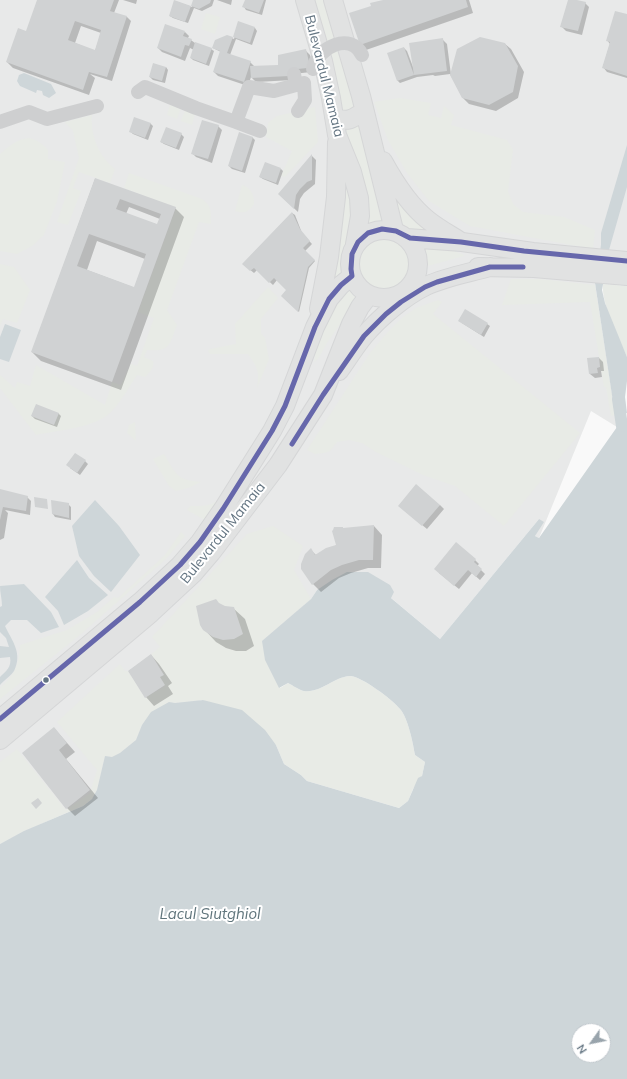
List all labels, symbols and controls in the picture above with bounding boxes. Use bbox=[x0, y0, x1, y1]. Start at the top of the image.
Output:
street label: Bulevardul Mamaia bbox=[301, 13, 347, 139]
street label: Bulevardul Mamaia bbox=[177, 479, 269, 587]
unlabelled marker bbox=[41, 675, 51, 685]
water label: Lacul Siutghiol bbox=[159, 905, 261, 923]
north arrow bbox=[571, 1023, 611, 1063]
text: N bbox=[574, 1042, 590, 1056]

